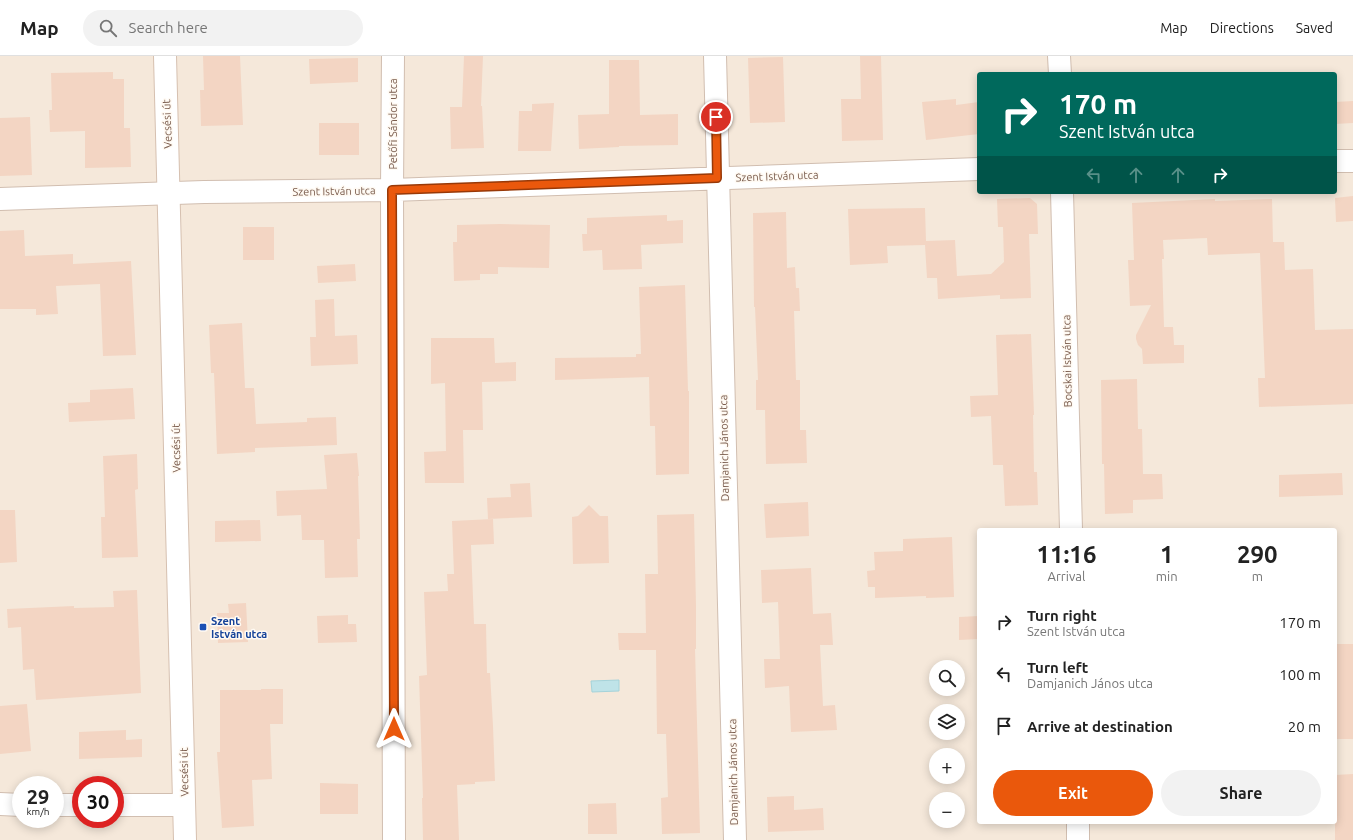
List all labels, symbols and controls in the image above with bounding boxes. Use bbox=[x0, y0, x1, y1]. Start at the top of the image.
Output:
search box bbox=[83, 10, 363, 46]
text: Map bbox=[20, 17, 59, 39]
icon: search bbox=[97, 17, 119, 39]
text: Search here bbox=[129, 19, 208, 36]
text: Map bbox=[1160, 20, 1188, 36]
text: Directions bbox=[1210, 20, 1274, 36]
text: Saved bbox=[1296, 20, 1333, 36]
street label: Petőfi Sándor utca bbox=[387, 78, 399, 170]
icon: right bbox=[993, 88, 1045, 140]
text: 170 m bbox=[1059, 88, 1137, 119]
street label: Vecsési út bbox=[160, 99, 174, 149]
pin bbox=[699, 100, 733, 134]
icon: arrive bbox=[705, 106, 727, 128]
text: Szent István utca bbox=[1059, 121, 1195, 141]
icon: left bbox=[1083, 164, 1105, 186]
icon: ahead bbox=[1125, 164, 1147, 186]
icon: ahead bbox=[1167, 164, 1189, 186]
icon: right bbox=[1209, 164, 1231, 186]
street label: Szent István utca bbox=[735, 169, 819, 183]
street label: Szent István utca bbox=[292, 184, 376, 198]
street label: Bocskai István utca bbox=[1060, 315, 1074, 407]
street label: Damjanich János utca bbox=[717, 395, 731, 501]
street label: Vecsési út bbox=[170, 423, 182, 473]
text: 11:16 bbox=[1036, 541, 1096, 568]
text: 1 bbox=[1160, 541, 1173, 568]
text: 290 bbox=[1237, 541, 1278, 568]
text: Arrival bbox=[1047, 569, 1085, 583]
text: min bbox=[1156, 569, 1178, 583]
text: m bbox=[1252, 569, 1263, 583]
text: Turn right bbox=[1027, 607, 1097, 624]
icon: right bbox=[993, 611, 1015, 633]
text: 170 m bbox=[1279, 614, 1321, 631]
place label: Szent István utca bbox=[211, 615, 267, 640]
marker: Szent István utca bbox=[198, 622, 208, 632]
text: Szent István utca bbox=[1027, 624, 1125, 638]
text: Turn left bbox=[1027, 659, 1088, 676]
map controls bbox=[929, 660, 965, 828]
button: search bbox=[929, 660, 965, 696]
icon: left bbox=[993, 663, 1015, 685]
text: 100 m bbox=[1279, 666, 1321, 683]
text: Damjanich János utca bbox=[1027, 676, 1153, 690]
button: layers bbox=[929, 704, 965, 740]
position arrow bbox=[373, 708, 415, 750]
icon: arrive bbox=[993, 715, 1015, 737]
text: Arrive at destination bbox=[1027, 718, 1173, 735]
text: 20 m bbox=[1288, 718, 1321, 735]
street label: Damjanich János utca bbox=[726, 719, 740, 825]
street label: Vecsési út bbox=[178, 747, 190, 797]
button: + bbox=[929, 748, 965, 784]
button: Exit bbox=[993, 770, 1153, 816]
button: Share bbox=[1161, 770, 1321, 816]
speed limit sign: 30 bbox=[72, 776, 124, 828]
text: 29 bbox=[27, 785, 49, 808]
button: − bbox=[929, 792, 965, 828]
text: km/h bbox=[26, 806, 50, 817]

